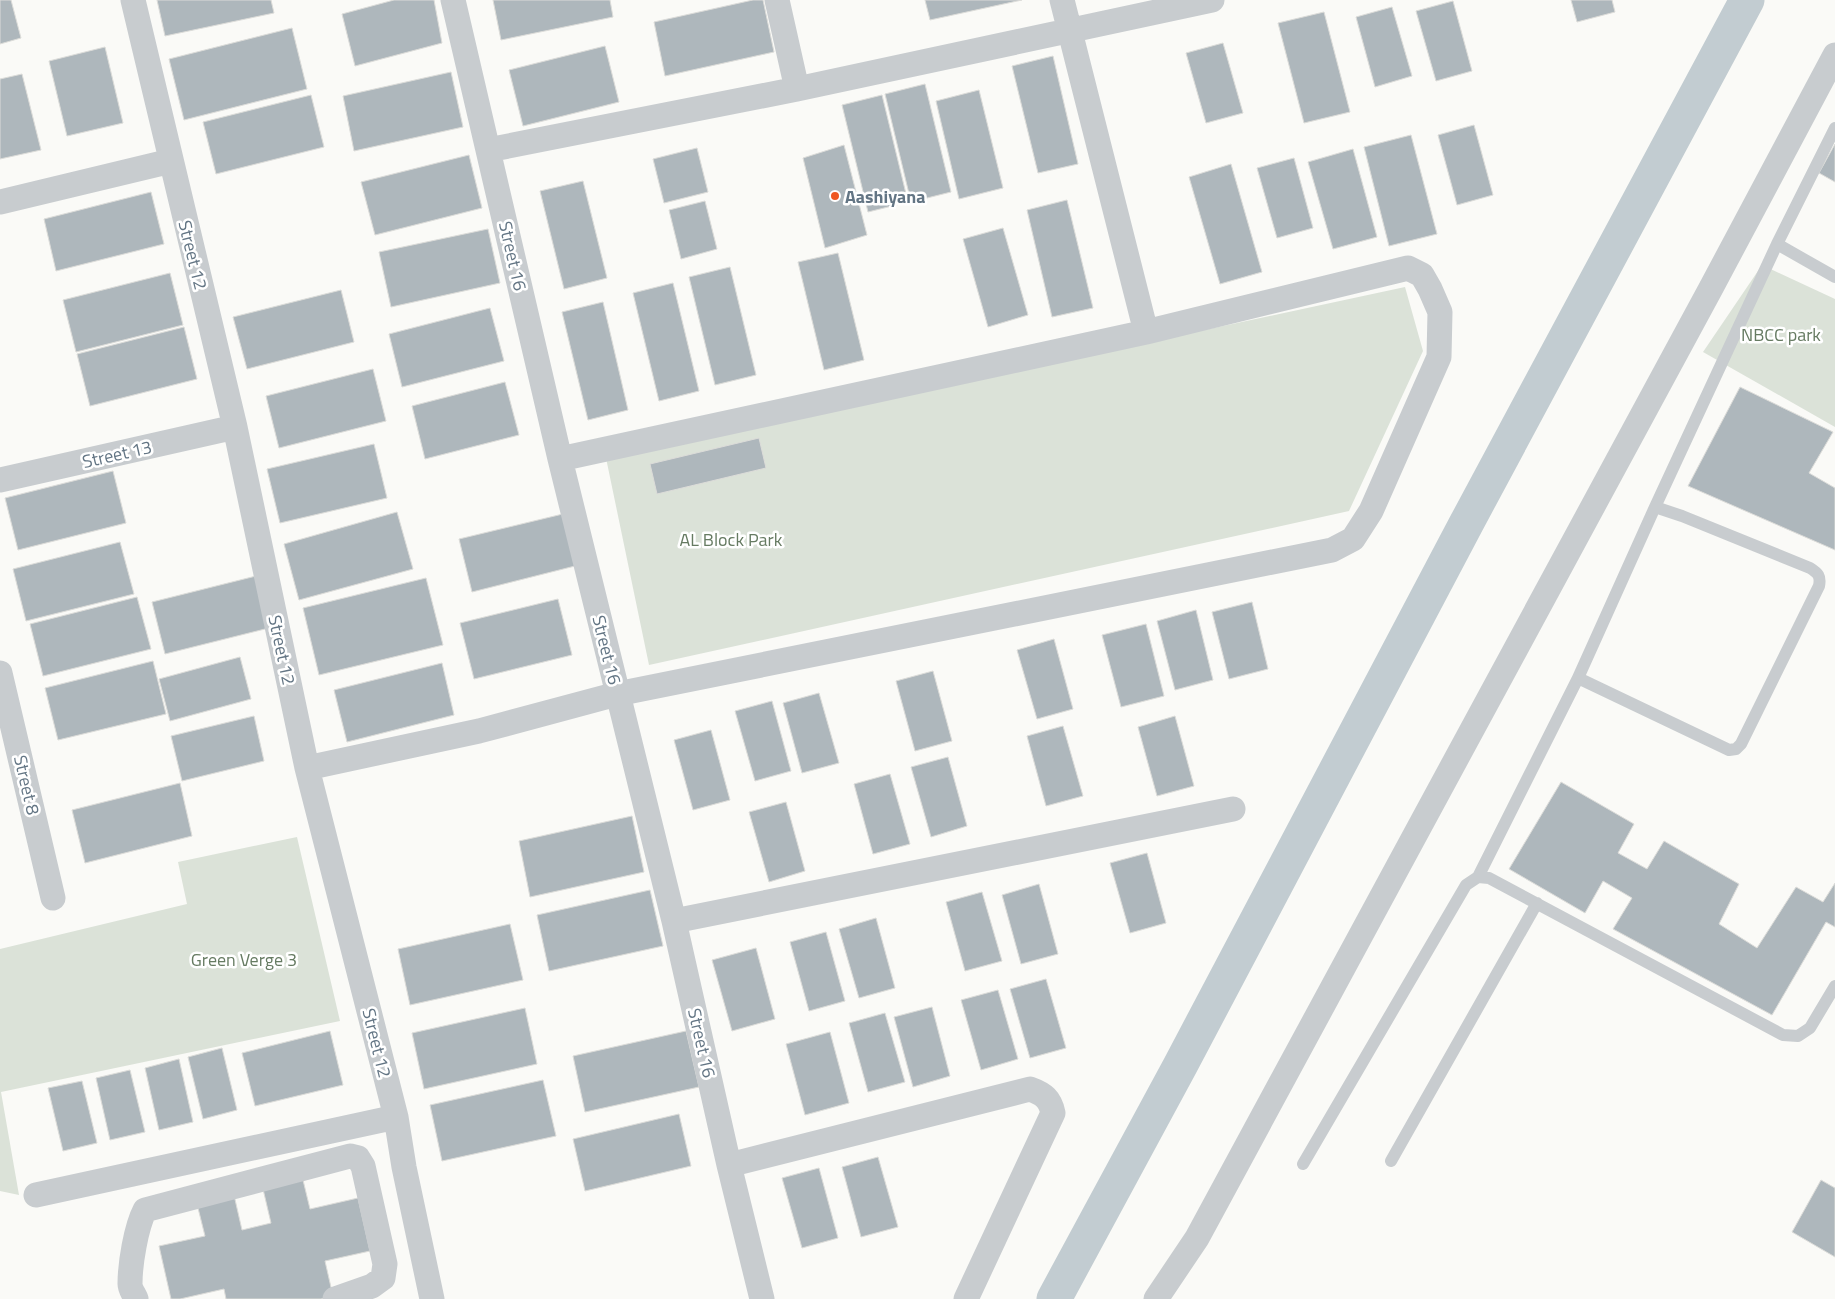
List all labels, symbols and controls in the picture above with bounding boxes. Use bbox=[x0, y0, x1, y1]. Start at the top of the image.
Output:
place label: Aashiyana bbox=[845, 183, 925, 210]
marker: Aashiyana bbox=[829, 190, 841, 202]
street label: Street 12 bbox=[171, 218, 215, 292]
street label: Street 16 bbox=[492, 219, 534, 293]
park label: NBCC park bbox=[1741, 321, 1821, 348]
street label: Street 13 bbox=[80, 433, 154, 475]
park label: AL Block Park bbox=[680, 526, 783, 553]
street label: Street 12 bbox=[261, 613, 303, 687]
street label: Street 16 bbox=[585, 613, 629, 687]
street label: Street 8 bbox=[7, 753, 47, 817]
park label: Green Verge 3 bbox=[191, 946, 297, 973]
street label: Street 12 bbox=[355, 1006, 399, 1080]
street label: Street 16 bbox=[681, 1006, 723, 1080]

